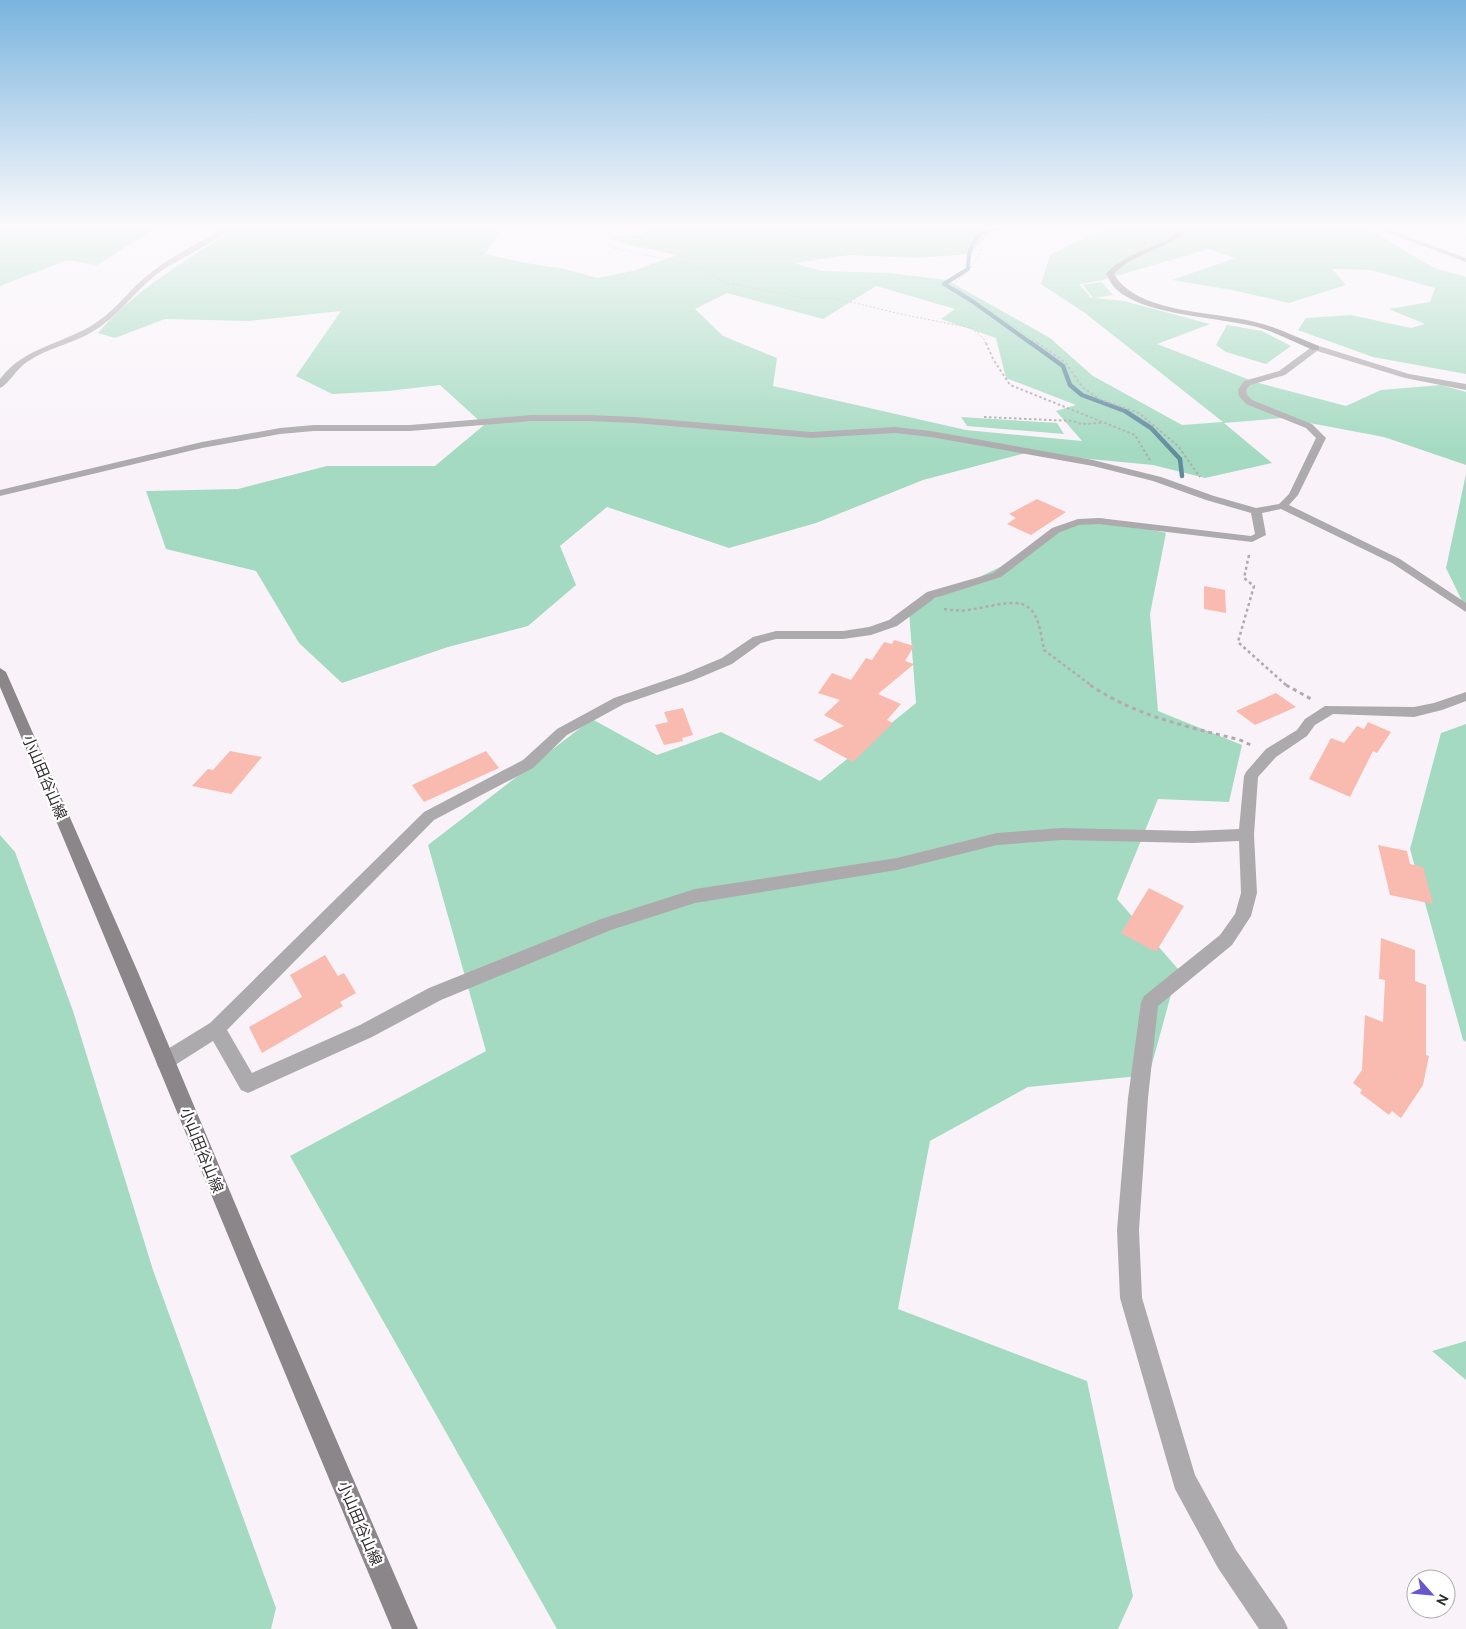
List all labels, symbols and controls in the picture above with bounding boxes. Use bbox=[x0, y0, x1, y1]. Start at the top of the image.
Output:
street label: 小山田谷山線 bbox=[20, 732, 70, 822]
street label: 小山田谷山線 bbox=[177, 1105, 227, 1195]
street label: 小山田谷山線 bbox=[335, 1478, 385, 1568]
north arrow bbox=[1406, 1569, 1456, 1619]
text: N bbox=[1433, 1592, 1452, 1608]

